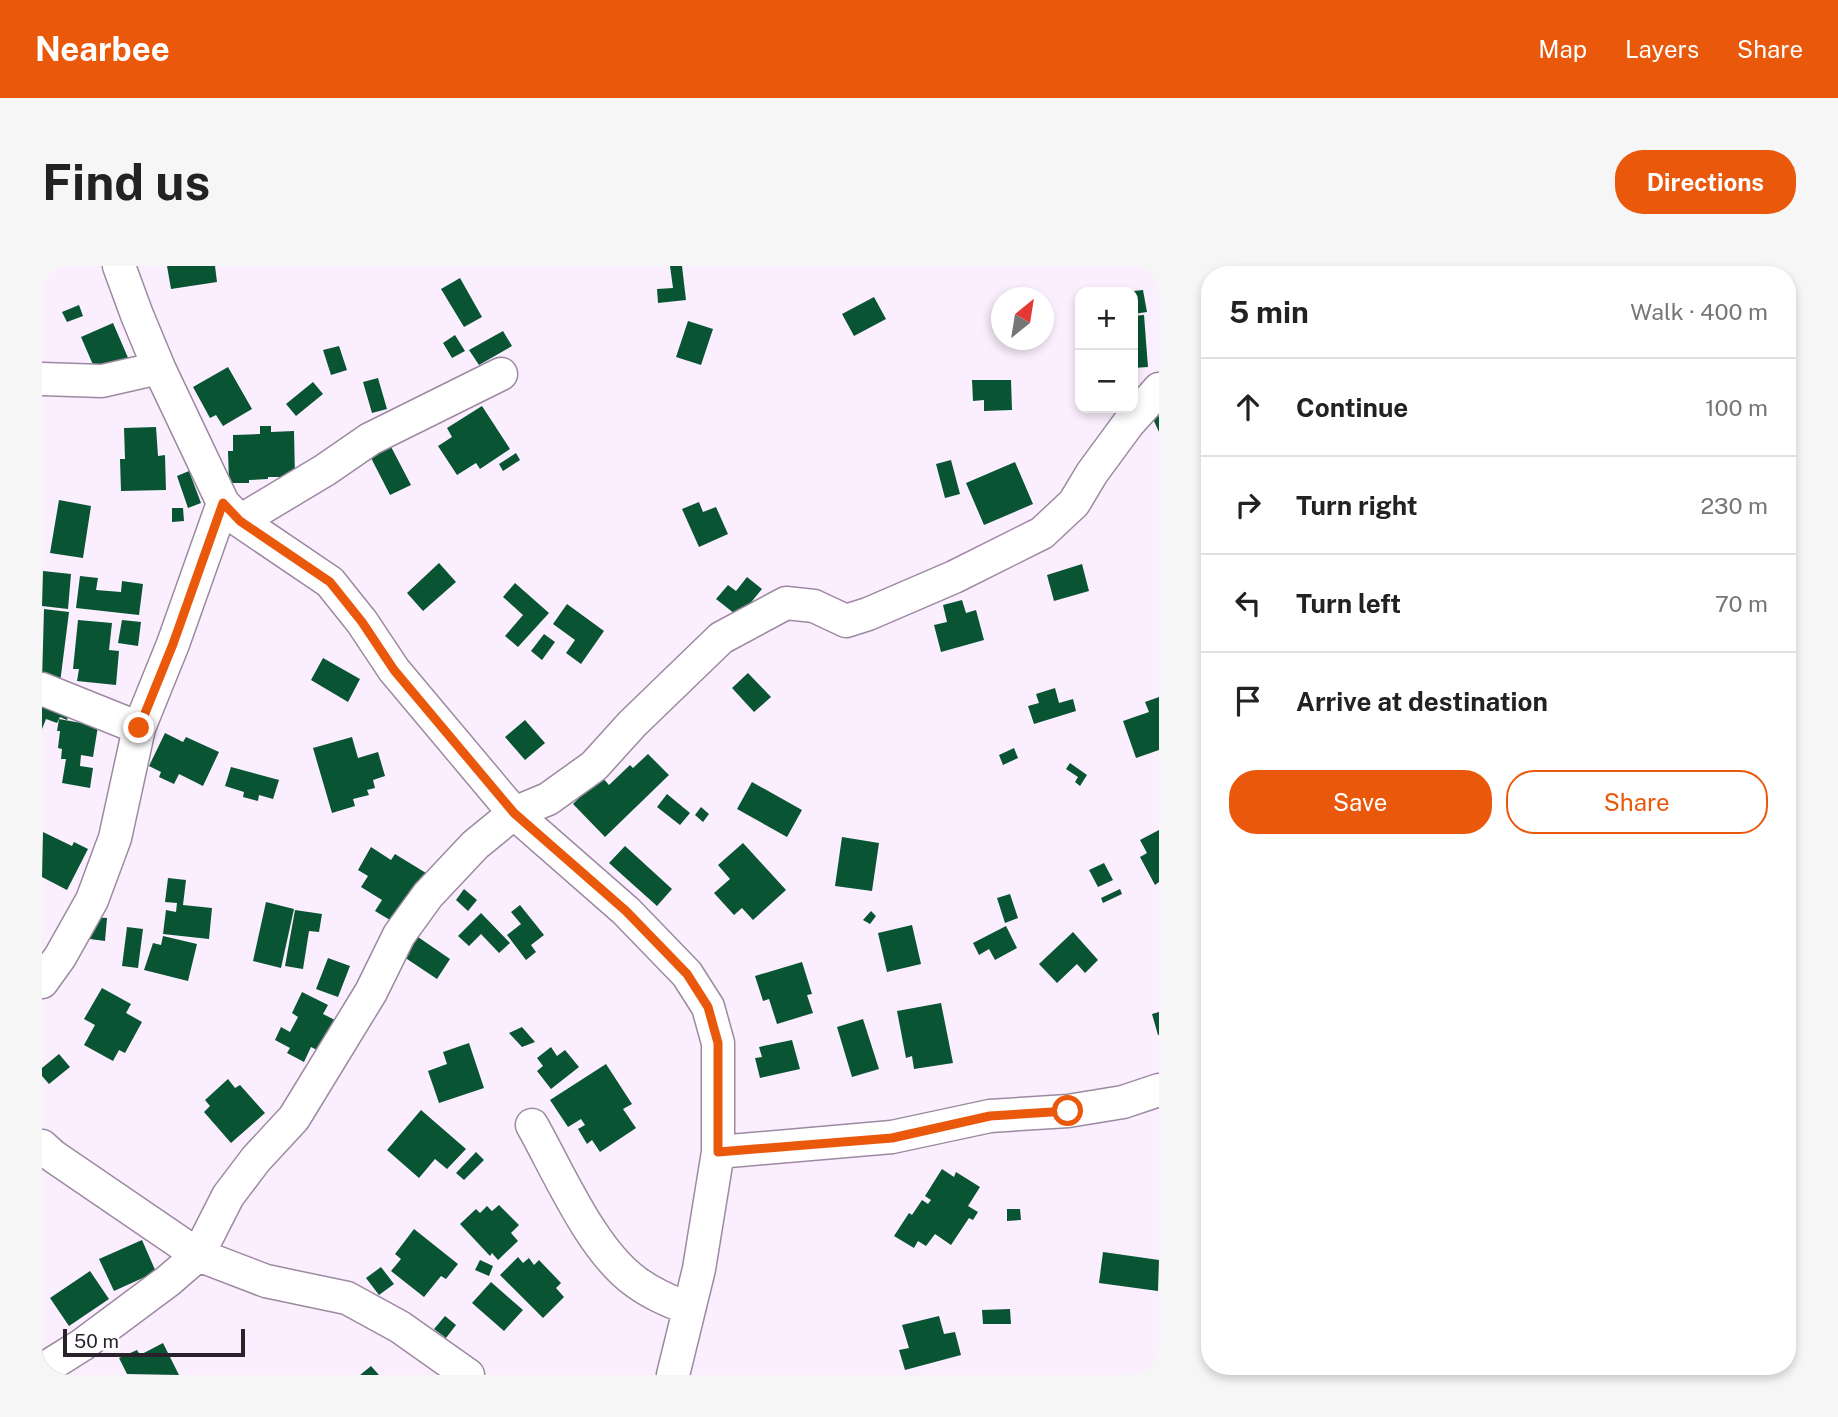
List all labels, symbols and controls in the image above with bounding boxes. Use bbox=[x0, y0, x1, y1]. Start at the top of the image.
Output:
text: Nearbee bbox=[35, 30, 170, 68]
text: Map bbox=[1538, 35, 1587, 63]
text: Layers bbox=[1625, 35, 1699, 63]
text: Share bbox=[1737, 35, 1803, 63]
button: Directions bbox=[1615, 150, 1796, 214]
text: Find us bbox=[42, 153, 210, 211]
north arrow bbox=[991, 287, 1054, 350]
map controls bbox=[1075, 287, 1138, 413]
button: + bbox=[1075, 287, 1138, 350]
text: 5 min bbox=[1229, 294, 1309, 330]
text: Walk · 400 m bbox=[1630, 298, 1768, 325]
button: − bbox=[1075, 350, 1138, 413]
icon: ahead bbox=[1229, 388, 1267, 426]
text: Continue bbox=[1296, 392, 1408, 423]
text: 100 m bbox=[1705, 394, 1768, 421]
icon: right bbox=[1229, 486, 1267, 524]
text: Turn right bbox=[1296, 490, 1418, 521]
text: 230 m bbox=[1700, 492, 1768, 519]
icon: left bbox=[1229, 584, 1267, 622]
text: Turn left bbox=[1296, 588, 1401, 619]
text: 70 m bbox=[1715, 590, 1768, 617]
icon: arrive bbox=[1229, 682, 1267, 720]
text: Arrive at destination bbox=[1296, 686, 1548, 717]
route end bbox=[123, 712, 154, 743]
button: Save bbox=[1229, 770, 1492, 834]
button: Share bbox=[1506, 770, 1768, 834]
route start bbox=[1052, 1095, 1083, 1126]
scale bar bbox=[63, 1326, 245, 1358]
text: 50 m bbox=[74, 1330, 119, 1352]

